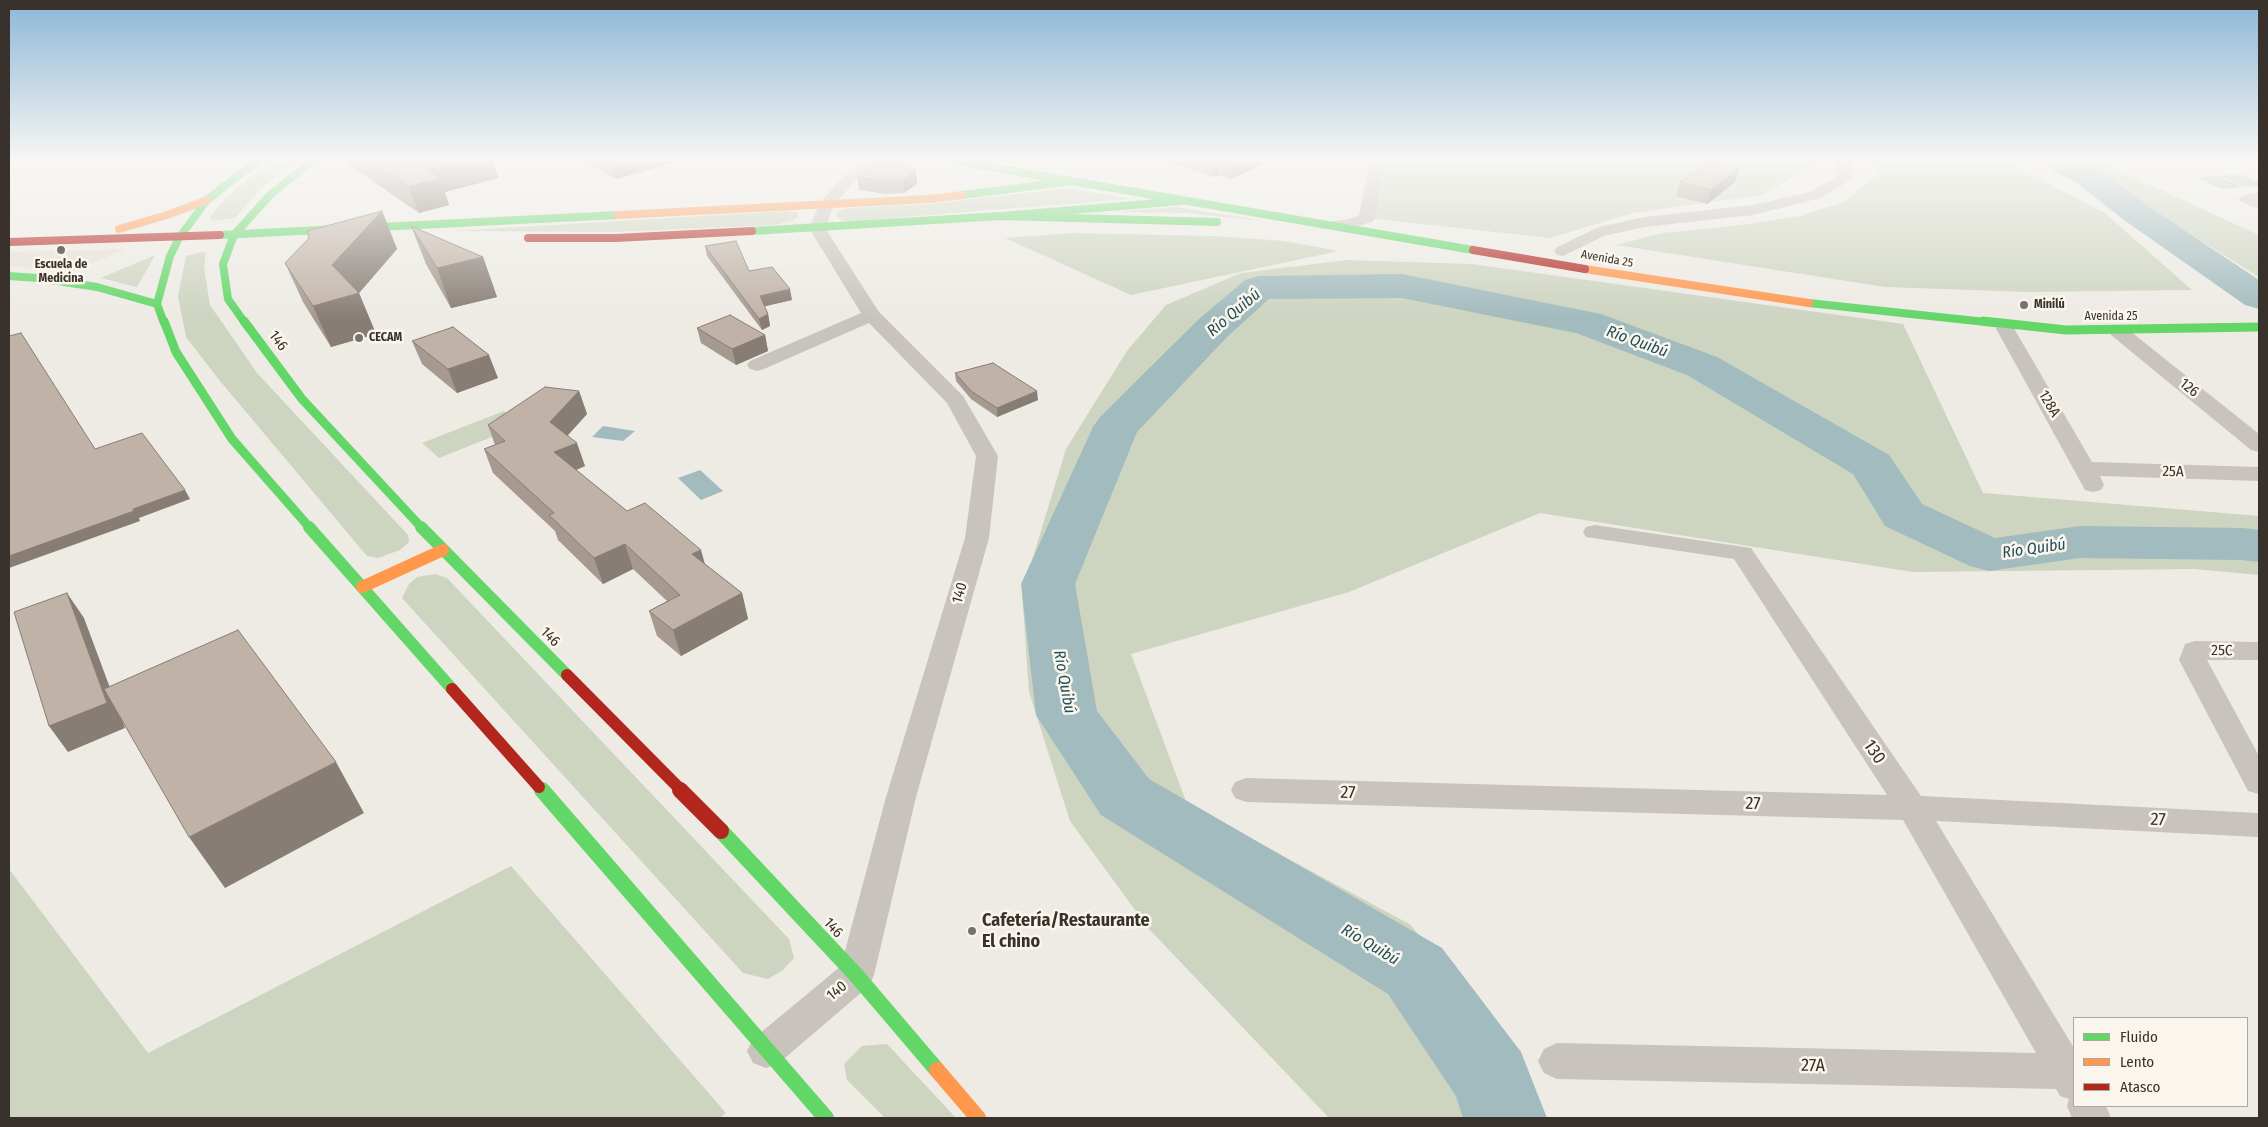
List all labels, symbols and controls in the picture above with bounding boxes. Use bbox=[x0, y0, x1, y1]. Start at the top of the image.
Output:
marker: Escuela de Medicina bbox=[55, 244, 67, 256]
street label: Avenida 25 bbox=[1580, 247, 1634, 271]
place label: Escuela de Medicina bbox=[35, 258, 87, 286]
water label: Río Quibú bbox=[1203, 285, 1265, 341]
place label: Minilú bbox=[2034, 298, 2065, 312]
marker: Minilú bbox=[2018, 299, 2030, 311]
street label: Avenida 25 bbox=[2085, 310, 2137, 324]
water label: Río Quibú bbox=[1604, 322, 1670, 362]
street label: 146 bbox=[265, 327, 291, 355]
place label: CECAM bbox=[369, 331, 402, 345]
marker: CECAM bbox=[353, 332, 365, 344]
street label: 126 bbox=[2176, 375, 2202, 401]
street label: 128A bbox=[2034, 387, 2064, 421]
street label: 25A bbox=[2162, 463, 2184, 481]
water label: Río Quibú bbox=[2001, 535, 2067, 563]
street label: 140 bbox=[948, 580, 972, 606]
street label: 146 bbox=[536, 623, 564, 651]
street label: 25C bbox=[2211, 642, 2233, 660]
water label: Río Quibú bbox=[1049, 649, 1079, 715]
street label: 130 bbox=[1858, 736, 1890, 768]
street label: 27 bbox=[1340, 782, 1356, 804]
street label: 27 bbox=[1745, 793, 1761, 815]
street label: 27 bbox=[2150, 809, 2166, 831]
place label: Cafetería/Restaurante El chino bbox=[982, 910, 1150, 952]
street label: 146 bbox=[819, 914, 847, 942]
water label: Río Quibú bbox=[1338, 920, 1402, 970]
marker: Cafetería/Restaurante El chino bbox=[966, 925, 978, 937]
street label: 140 bbox=[823, 977, 851, 1005]
legend bbox=[2073, 1017, 2248, 1107]
text: Fluido bbox=[2120, 1028, 2158, 1046]
text: Lento bbox=[2120, 1053, 2154, 1071]
street label: 27A bbox=[1801, 1055, 1825, 1077]
text: Atasco bbox=[2120, 1078, 2160, 1096]

